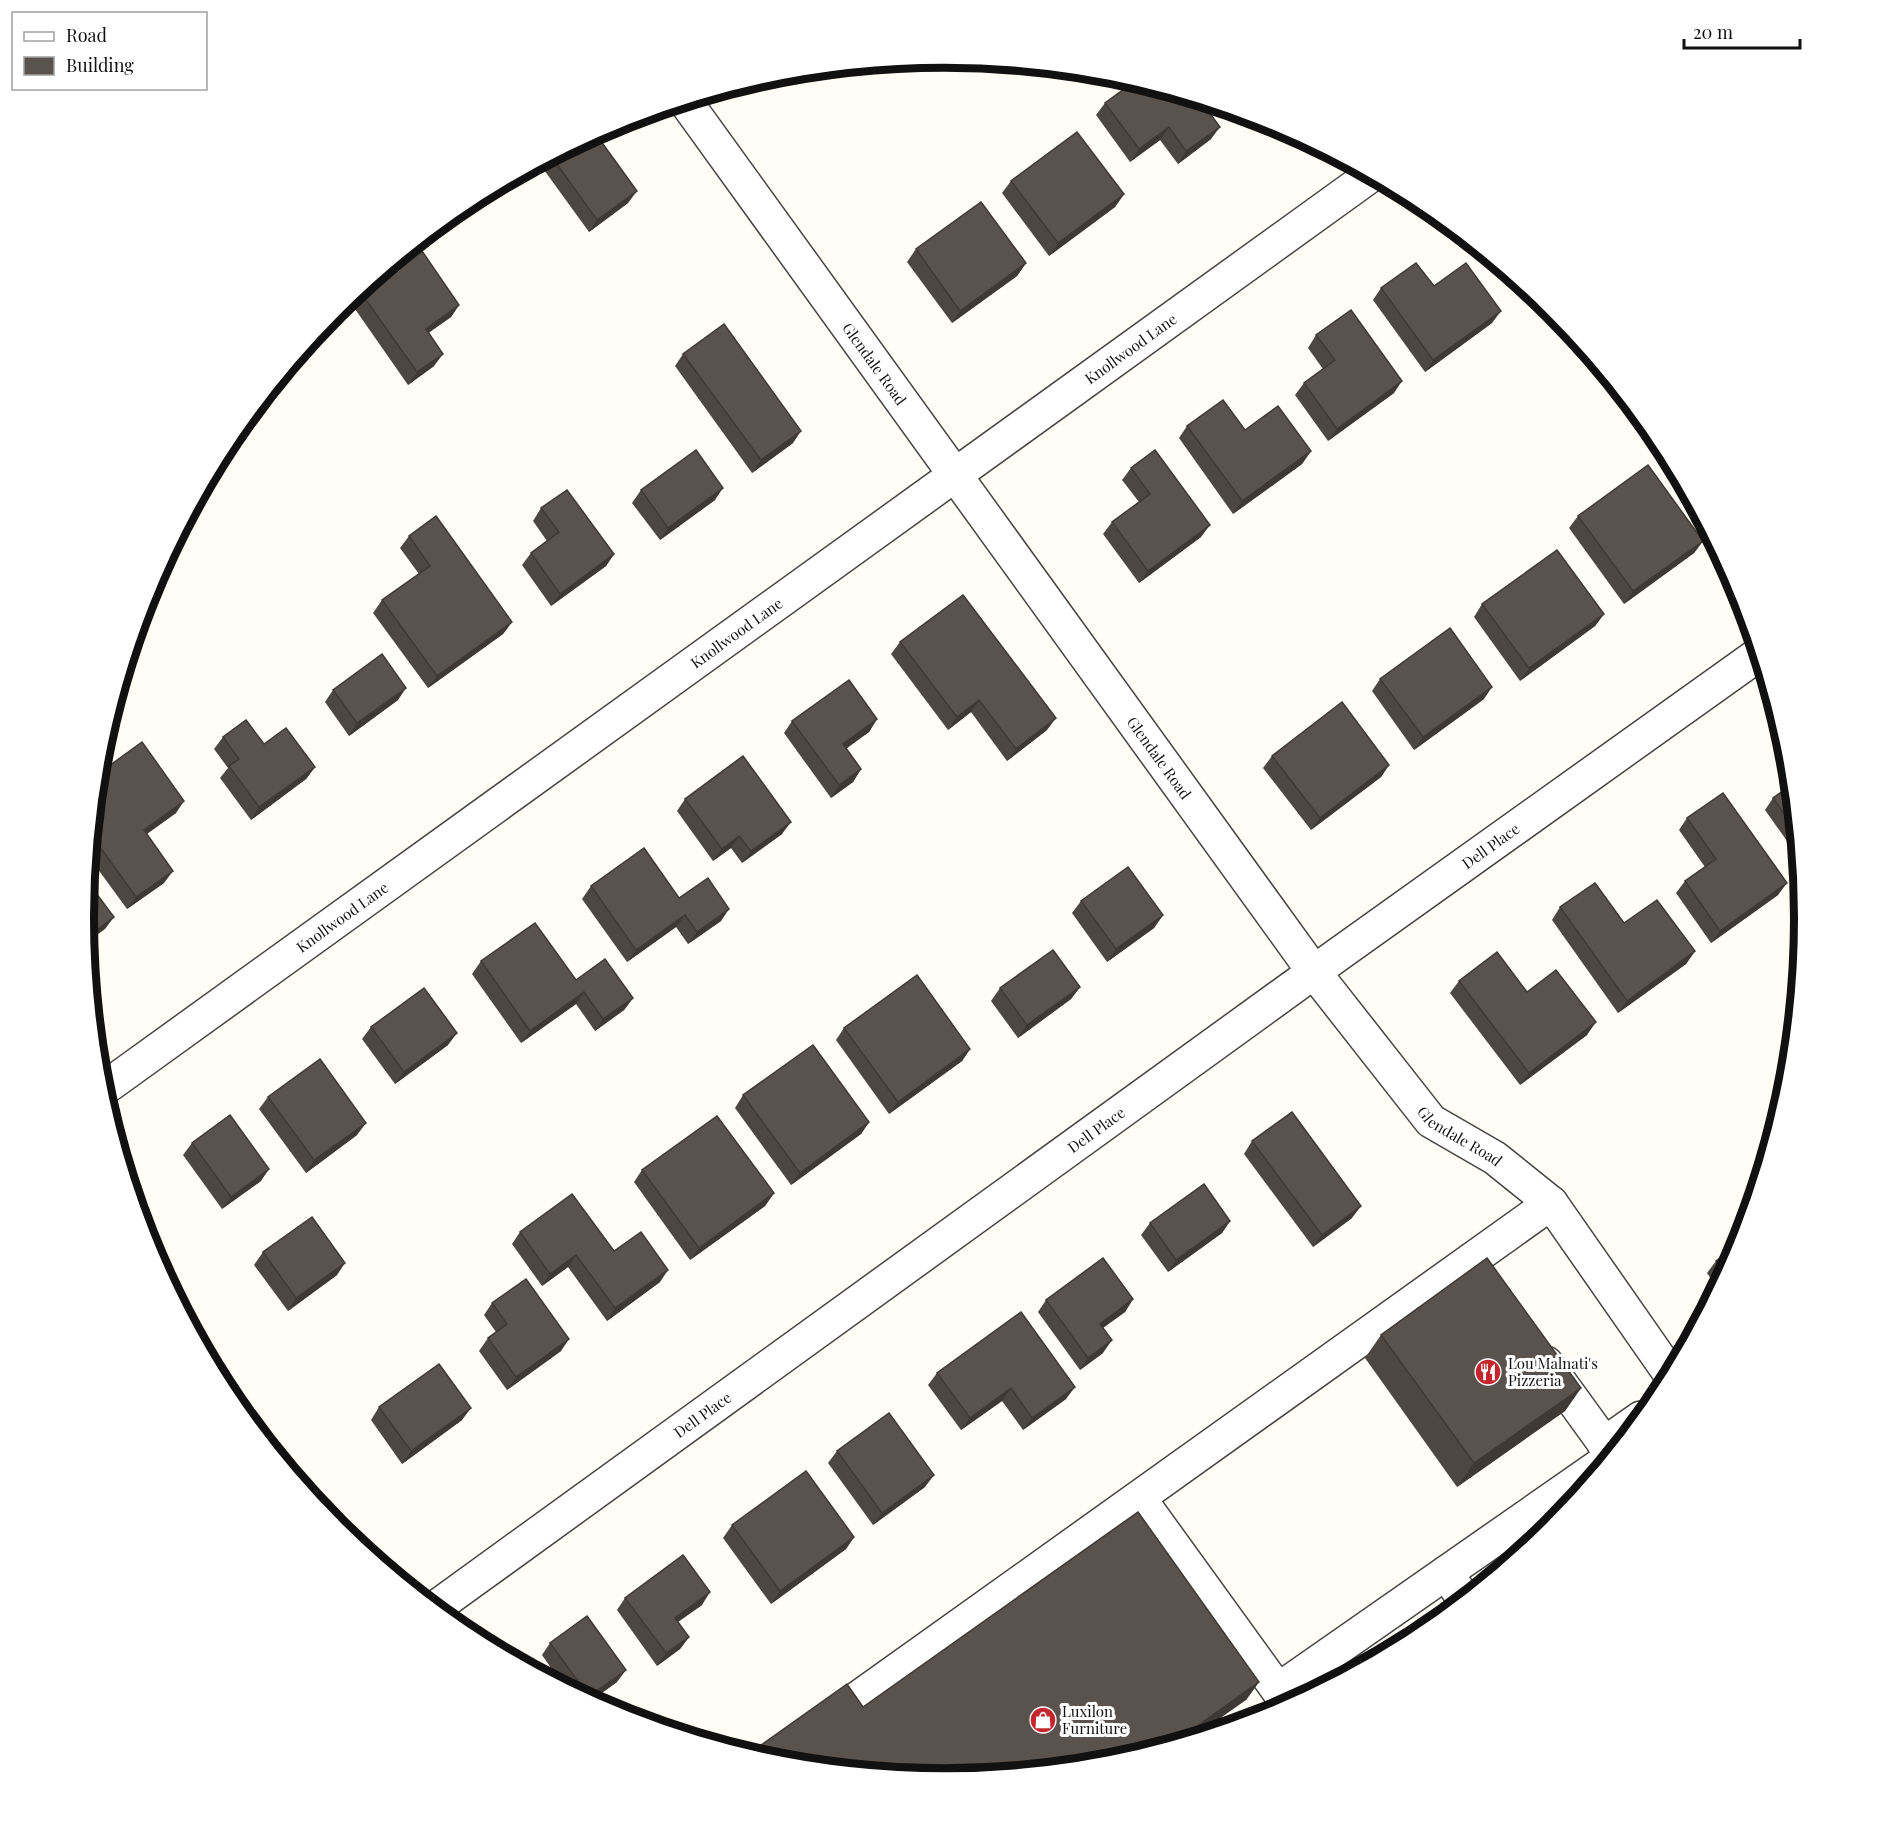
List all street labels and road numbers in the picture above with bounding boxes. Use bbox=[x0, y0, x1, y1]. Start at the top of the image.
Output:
street label: Knollwood Lane bbox=[1081, 308, 1180, 388]
street label: Glendale Road bbox=[838, 318, 911, 409]
street label: Knollwood Lane bbox=[686, 593, 786, 673]
street label: Glendale Road bbox=[1123, 712, 1196, 803]
street label: Dell Place bbox=[1458, 818, 1523, 873]
street label: Knollwood Lane bbox=[292, 877, 392, 957]
street label: Dell Place bbox=[1063, 1102, 1129, 1157]
street label: Glendale Road bbox=[1413, 1102, 1507, 1170]
street label: Dell Place bbox=[670, 1387, 735, 1442]

